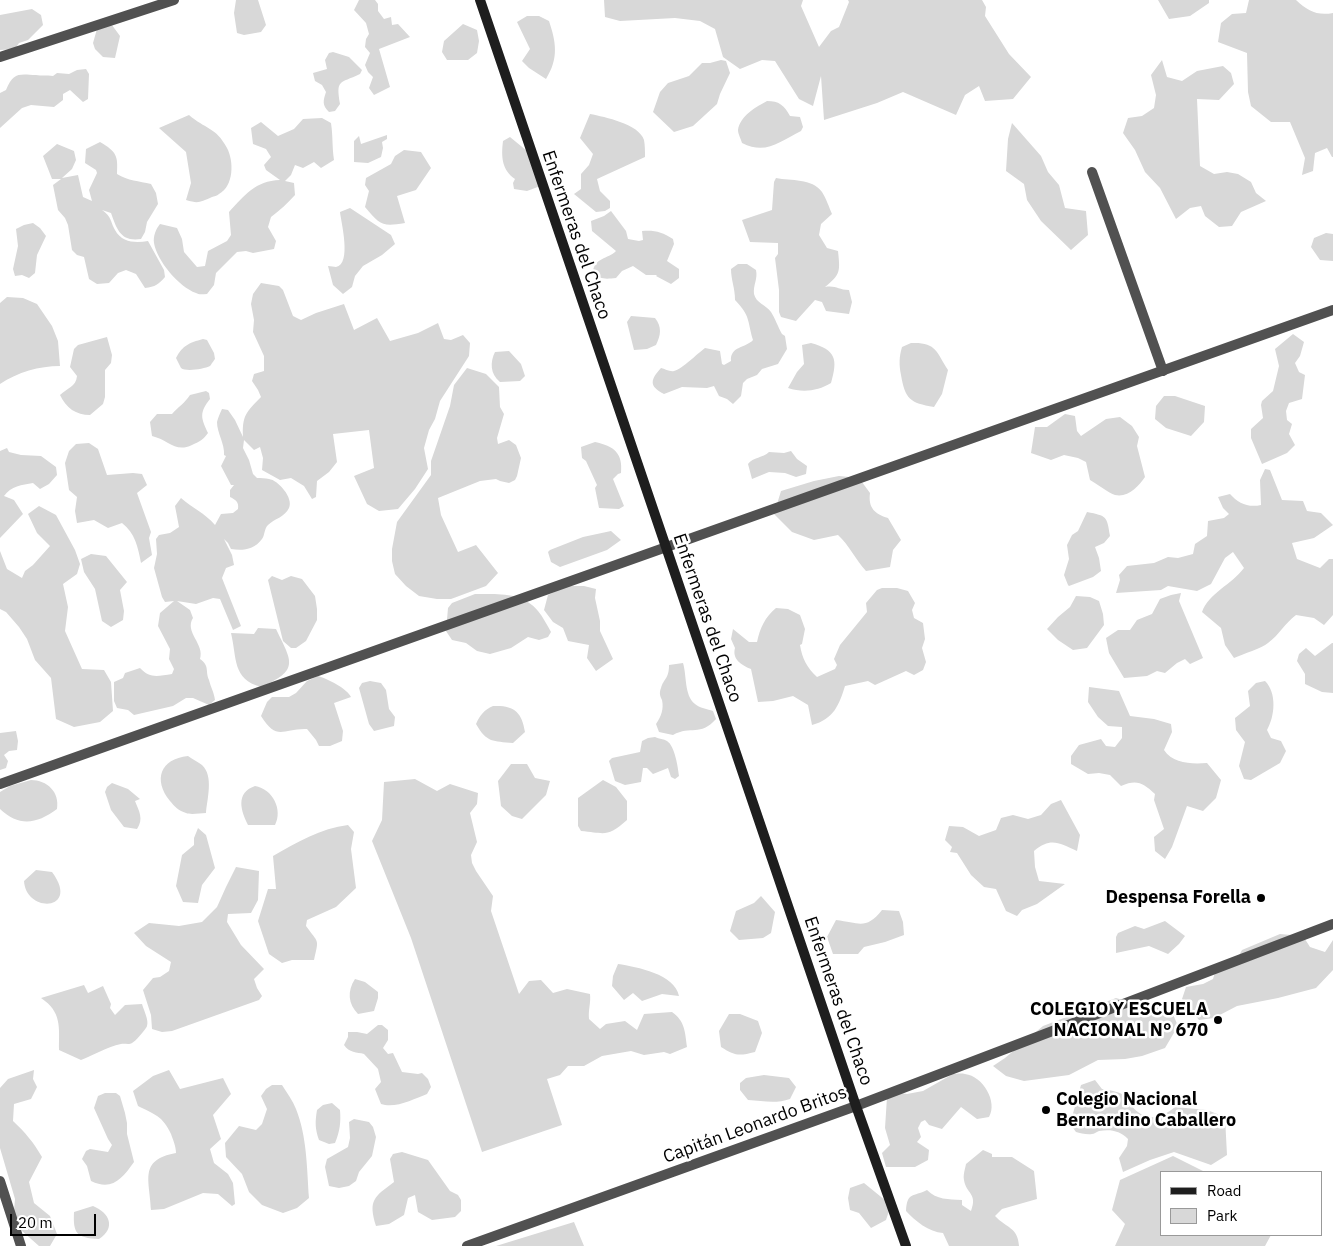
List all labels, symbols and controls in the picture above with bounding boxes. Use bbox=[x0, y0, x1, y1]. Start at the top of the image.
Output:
street label: Enfermeras del Chaco bbox=[537, 148, 615, 322]
street label: Enfermeras del Chaco bbox=[668, 531, 746, 705]
place label: Despensa Forella bbox=[1106, 887, 1251, 909]
marker: Despensa Forella bbox=[1255, 892, 1267, 904]
street label: Enfermeras del Chaco bbox=[799, 914, 877, 1088]
place label: COLEGIO Y ESCUELA NACIONAL N° 670 bbox=[1030, 999, 1208, 1042]
marker: COLEGIO Y ESCUELA NACIONAL N° 670 bbox=[1212, 1014, 1224, 1026]
street label: Capitán Leonardo Britos bbox=[660, 1082, 850, 1168]
place label: Colegio Nacional Bernardino Caballero bbox=[1056, 1089, 1236, 1132]
marker: Colegio Nacional Bernardino Caballero bbox=[1040, 1104, 1052, 1116]
legend bbox=[1160, 1171, 1323, 1236]
text: Road bbox=[1207, 1181, 1242, 1200]
scale bar bbox=[12, 1204, 99, 1236]
text: Park bbox=[1207, 1206, 1237, 1225]
text: 20 m bbox=[18, 1213, 53, 1232]

